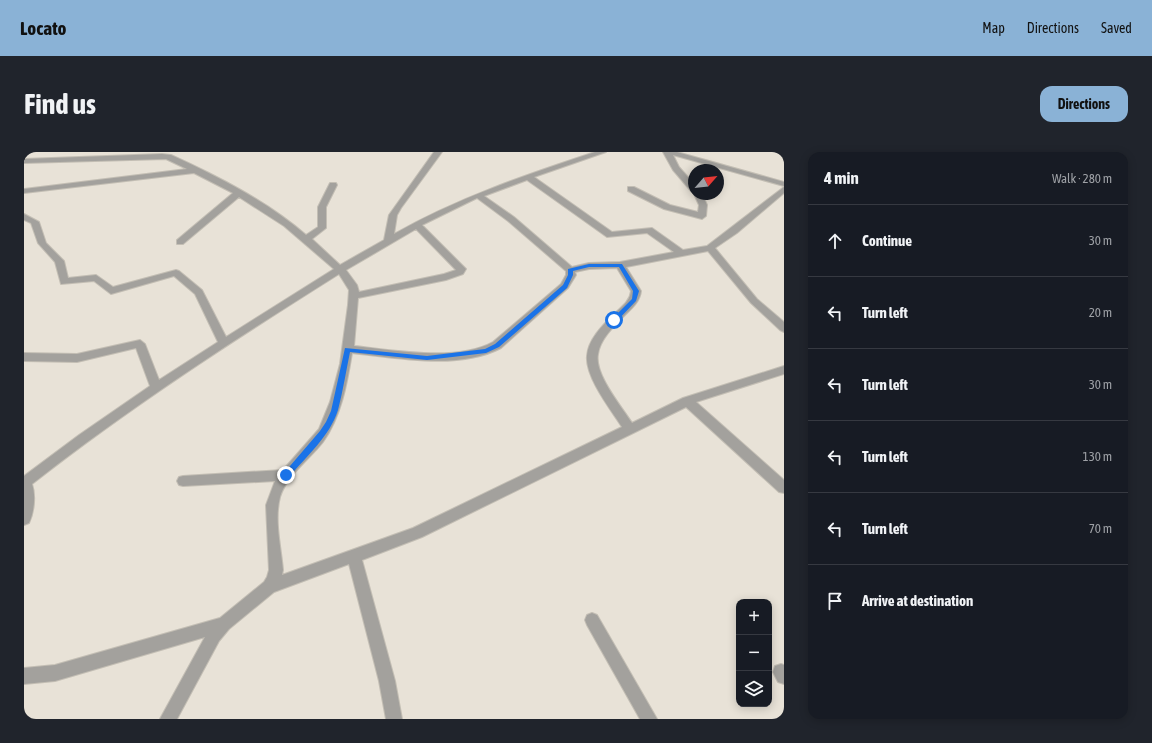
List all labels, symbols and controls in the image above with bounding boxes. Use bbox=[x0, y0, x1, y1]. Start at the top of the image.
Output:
text: Locato bbox=[20, 17, 66, 39]
text: Map bbox=[982, 20, 1005, 36]
text: Directions bbox=[1027, 20, 1079, 36]
text: Saved bbox=[1101, 20, 1132, 36]
button: Directions bbox=[1040, 86, 1128, 122]
text: Find us bbox=[24, 88, 96, 120]
north arrow bbox=[688, 164, 724, 200]
text: 4 min bbox=[824, 168, 859, 188]
text: Walk · 280 m bbox=[1052, 171, 1112, 186]
icon: ahead bbox=[824, 230, 846, 252]
text: Continue bbox=[862, 232, 912, 249]
text: 30 m bbox=[1089, 233, 1112, 248]
icon: left bbox=[824, 302, 846, 324]
text: Turn left bbox=[862, 304, 908, 321]
text: 20 m bbox=[1089, 305, 1112, 320]
route start bbox=[605, 311, 623, 329]
icon: left bbox=[824, 374, 846, 396]
text: Turn left bbox=[862, 376, 908, 393]
text: 30 m bbox=[1089, 377, 1112, 392]
icon: left bbox=[824, 446, 846, 468]
text: Turn left bbox=[862, 448, 908, 465]
text: 130 m bbox=[1083, 449, 1112, 464]
route end bbox=[277, 466, 295, 484]
icon: left bbox=[824, 518, 846, 540]
text: Turn left bbox=[862, 520, 908, 537]
text: 70 m bbox=[1089, 521, 1112, 536]
icon: arrive bbox=[824, 590, 846, 612]
text: Arrive at destination bbox=[862, 592, 973, 609]
map controls bbox=[736, 599, 772, 707]
button: + bbox=[736, 599, 772, 635]
button: − bbox=[736, 635, 772, 671]
button: layers bbox=[736, 671, 772, 707]

